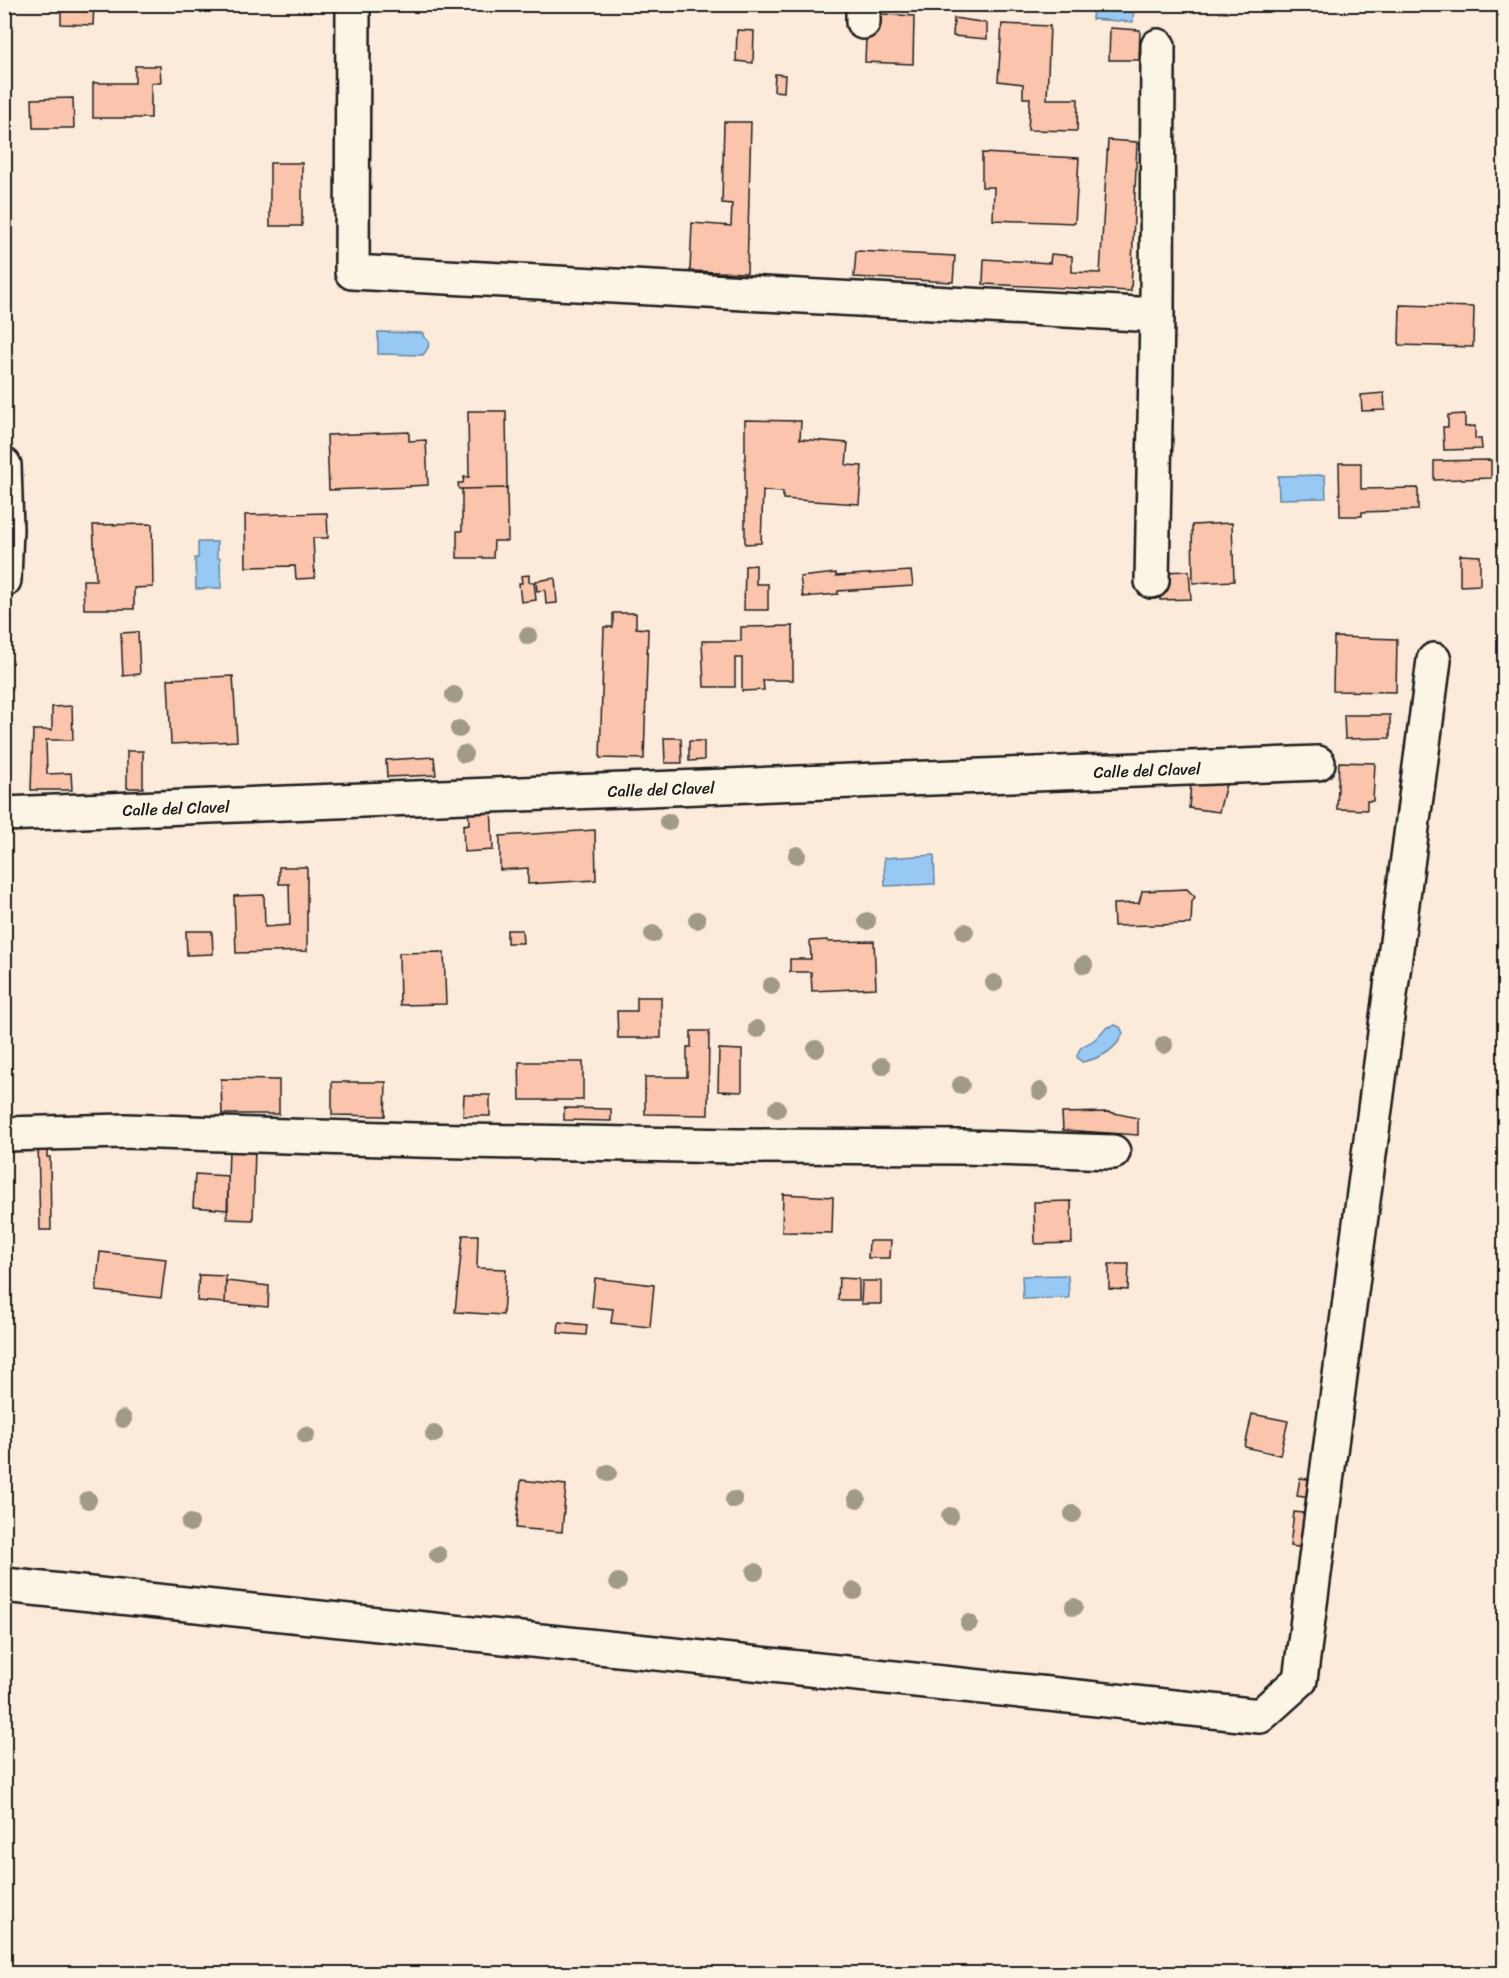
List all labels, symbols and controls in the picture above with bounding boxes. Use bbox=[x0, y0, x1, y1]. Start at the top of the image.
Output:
street label: Calle del Clavel bbox=[1093, 754, 1202, 787]
street label: Calle del Clavel bbox=[607, 773, 716, 806]
street label: Calle del Clavel bbox=[122, 792, 231, 825]

